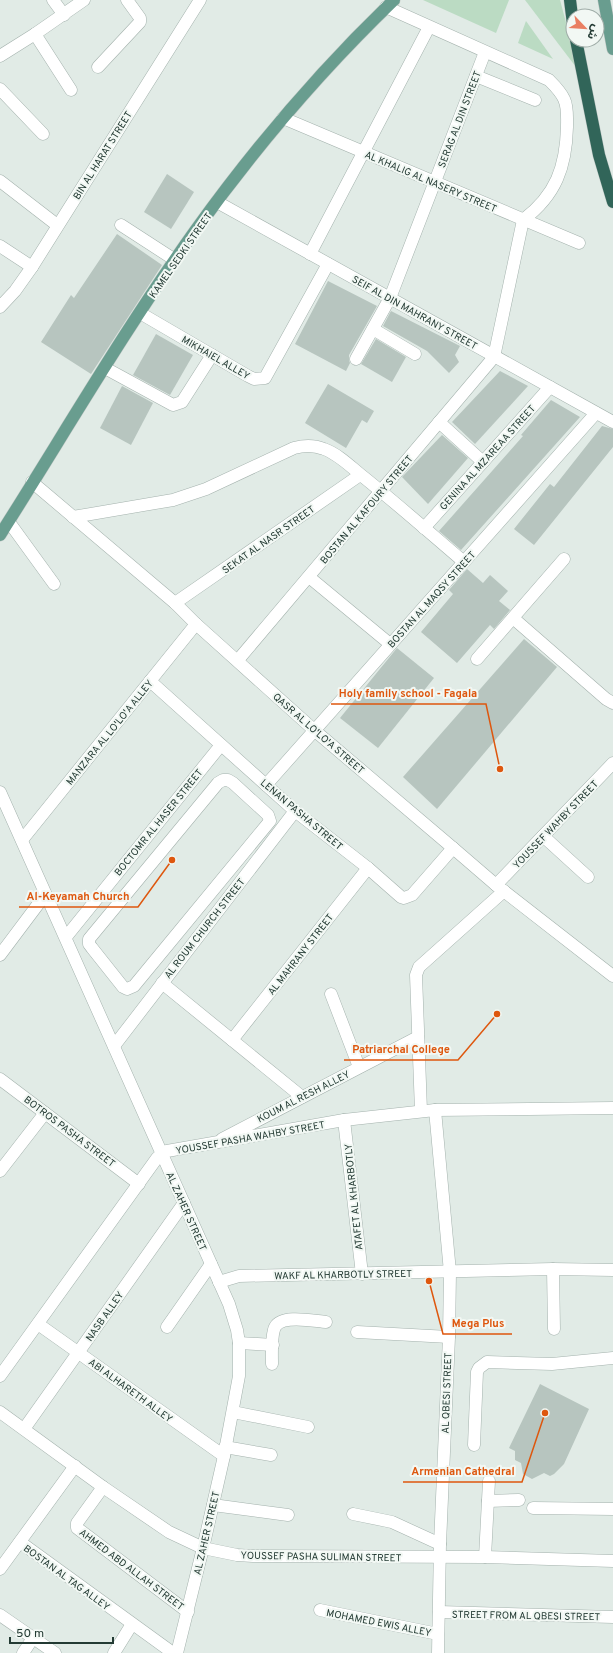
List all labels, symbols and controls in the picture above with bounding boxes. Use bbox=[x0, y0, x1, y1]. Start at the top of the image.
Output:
north arrow bbox=[565, 8, 605, 48]
text: ش bbox=[584, 22, 603, 42]
street label: SERAG AL DIN STREET bbox=[436, 69, 485, 170]
street label: BIN AL HARAT STREET bbox=[71, 109, 136, 202]
street label: AL KHALIG AL NASERY STREET bbox=[362, 149, 499, 216]
street label: KAMEL SEDKI STREET bbox=[147, 211, 216, 301]
street label: SEIF AL DIN MAHRANY STREET bbox=[349, 273, 479, 353]
street label: MIKHAIEL ALLEY bbox=[179, 333, 252, 383]
street label: GENINA AL MZAREAA STREET bbox=[437, 403, 539, 513]
street label: BOSTAN AL KAFOURY STREET bbox=[318, 453, 417, 567]
street label: SEKAT AL NASR STREET bbox=[220, 503, 318, 577]
street label: BOSTAN AL MAQSY STREET bbox=[385, 549, 479, 651]
street label: MANZARA AL LO'LO'A ALLEY bbox=[64, 677, 157, 788]
callout: Holy family school - Fagala bbox=[331, 681, 486, 704]
text: Holy family school - Fagala bbox=[339, 687, 477, 701]
street label: QASR AL LO'LO'A STREET bbox=[270, 691, 367, 778]
street label: BOCTOMR AL HASER STREET bbox=[112, 767, 207, 879]
street label: LENAN PASHA STREET bbox=[257, 777, 345, 854]
street label: YOUSSEF WAHBY STREET bbox=[510, 778, 602, 872]
street label: AL ROUM CHURCH STREET bbox=[162, 876, 249, 982]
callout: Al-Keyamah Church bbox=[19, 884, 138, 907]
text: Al-Keyamah Church bbox=[27, 890, 129, 904]
street label: AL MAHRANY STREET bbox=[265, 911, 337, 998]
callout: Patriarchal College bbox=[344, 1037, 458, 1060]
text: Patriarchal College bbox=[352, 1043, 450, 1057]
street label: KOUM AL RESH ALLEY bbox=[255, 1068, 353, 1126]
street label: BOTROS PASHA STREET bbox=[21, 1094, 117, 1171]
street label: YOUSSEF PASHA WAHBY STREET bbox=[175, 1119, 326, 1158]
street label: ATAFET AL KHARBOTLY bbox=[342, 1142, 367, 1251]
street label: AL ZAHER STREET bbox=[162, 1170, 209, 1253]
street label: WAKF AL KHARBOTLY STREET bbox=[274, 1268, 412, 1283]
street label: NASB ALLEY bbox=[83, 1289, 128, 1344]
callout: Mega Plus bbox=[443, 1311, 512, 1334]
text: Mega Plus bbox=[452, 1317, 504, 1331]
street label: AL QBESI STREET bbox=[440, 1352, 455, 1434]
street label: ABI ALHARETH ALLEY bbox=[85, 1356, 175, 1426]
callout: Armenian Cathedral bbox=[403, 1459, 522, 1482]
text: Armenian Cathedral bbox=[411, 1465, 515, 1479]
street label: AL ZAHER STREET bbox=[192, 1490, 223, 1576]
street label: AHMED ABD ALLAH STREET bbox=[76, 1526, 186, 1614]
street label: BOSTAN AL TAG ALLEY bbox=[20, 1542, 112, 1614]
street label: YOUSSEF PASHA SULIMAN STREET bbox=[240, 1550, 402, 1565]
street label: MOHAMED EWIS ALLEY bbox=[325, 1607, 433, 1640]
street label: STREET FROM AL QBESI STREET bbox=[452, 1609, 601, 1624]
scale bar bbox=[10, 1619, 113, 1645]
text: 50 m bbox=[16, 1626, 44, 1642]

